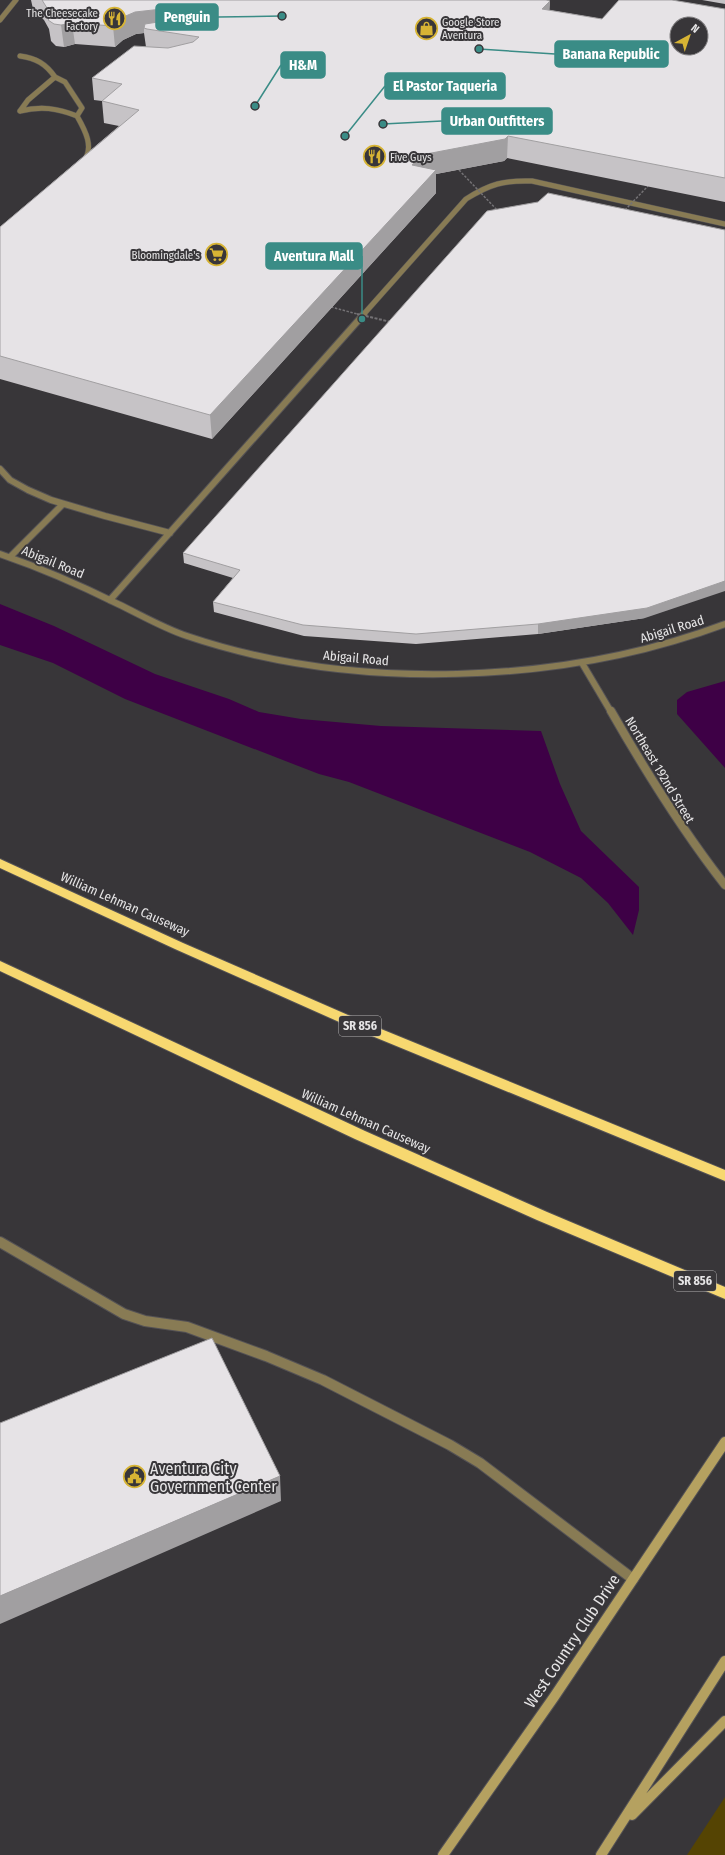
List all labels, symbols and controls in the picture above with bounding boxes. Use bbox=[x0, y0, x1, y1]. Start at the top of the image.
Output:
callout: Penguin bbox=[156, 4, 218, 30]
restaurant icon: The Cheesecake Factory bbox=[101, 6, 127, 32]
place label: The Cheesecake Factory bbox=[26, 7, 98, 33]
text: Penguin bbox=[164, 9, 210, 26]
shop icon: Google Store Aventura bbox=[413, 15, 439, 41]
place label: Google Store Aventura bbox=[442, 16, 500, 42]
north arrow bbox=[669, 16, 709, 56]
text: N bbox=[688, 22, 702, 36]
callout: Banana Republic bbox=[555, 41, 668, 67]
text: Banana Republic bbox=[562, 46, 660, 63]
callout: H&M bbox=[281, 52, 325, 78]
text: H&M bbox=[289, 57, 317, 74]
callout: El Pastor Taqueria bbox=[385, 73, 505, 99]
text: El Pastor Taqueria bbox=[393, 78, 497, 95]
callout: Urban Outfitters bbox=[442, 108, 552, 134]
text: Urban Outfitters bbox=[450, 113, 544, 130]
restaurant icon: Five Guys bbox=[362, 144, 388, 170]
place label: Five Guys bbox=[390, 151, 432, 164]
supermarket icon: Bloomingdale's bbox=[203, 242, 229, 268]
callout: Aventura Mall bbox=[266, 243, 362, 269]
text: Aventura Mall bbox=[273, 248, 354, 265]
place label: Bloomingdale's bbox=[131, 249, 200, 262]
street label: Abigail Road bbox=[20, 543, 86, 581]
street label: Abigail Road bbox=[638, 612, 706, 646]
street label: Abigail Road bbox=[322, 648, 390, 668]
street label: Northeast 192nd Street bbox=[622, 714, 698, 827]
street label: William Lehman Causeway bbox=[58, 869, 192, 939]
road number: SR 856 bbox=[339, 1016, 381, 1036]
street label: William Lehman Causeway bbox=[299, 1086, 433, 1156]
road number: SR 856 bbox=[674, 1271, 716, 1291]
place label: Aventura City Government Center bbox=[150, 1459, 277, 1496]
public building icon: Aventura City Government Center bbox=[122, 1464, 148, 1490]
street label: West Country Club Drive bbox=[520, 1571, 624, 1711]

